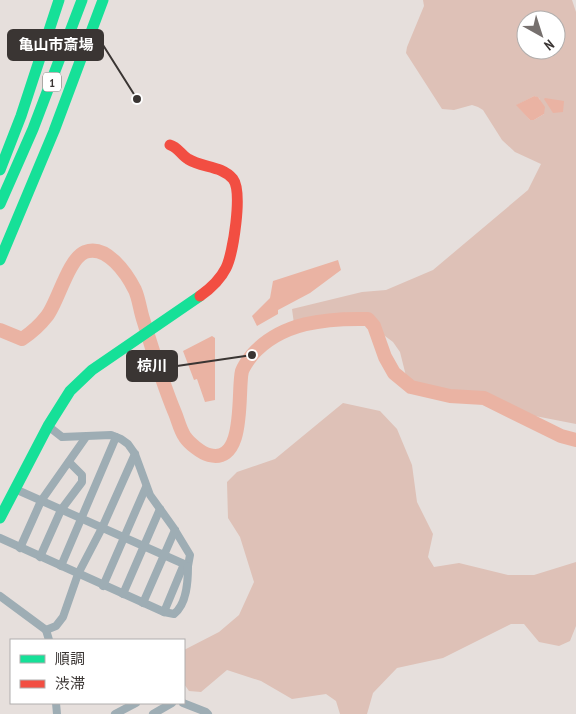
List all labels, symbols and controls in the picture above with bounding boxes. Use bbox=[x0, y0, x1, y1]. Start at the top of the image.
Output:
north arrow bbox=[516, 10, 566, 60]
callout: 亀山市斎場 bbox=[8, 30, 103, 60]
text: 亀山市斎場 bbox=[18, 35, 94, 54]
text: N bbox=[541, 36, 558, 54]
road number: 1 bbox=[43, 72, 61, 91]
callout: 椋川 bbox=[127, 351, 177, 381]
text: 椋川 bbox=[137, 356, 167, 375]
legend bbox=[10, 639, 185, 704]
text: 順調 bbox=[55, 649, 85, 668]
text: 渋滞 bbox=[55, 674, 85, 693]

